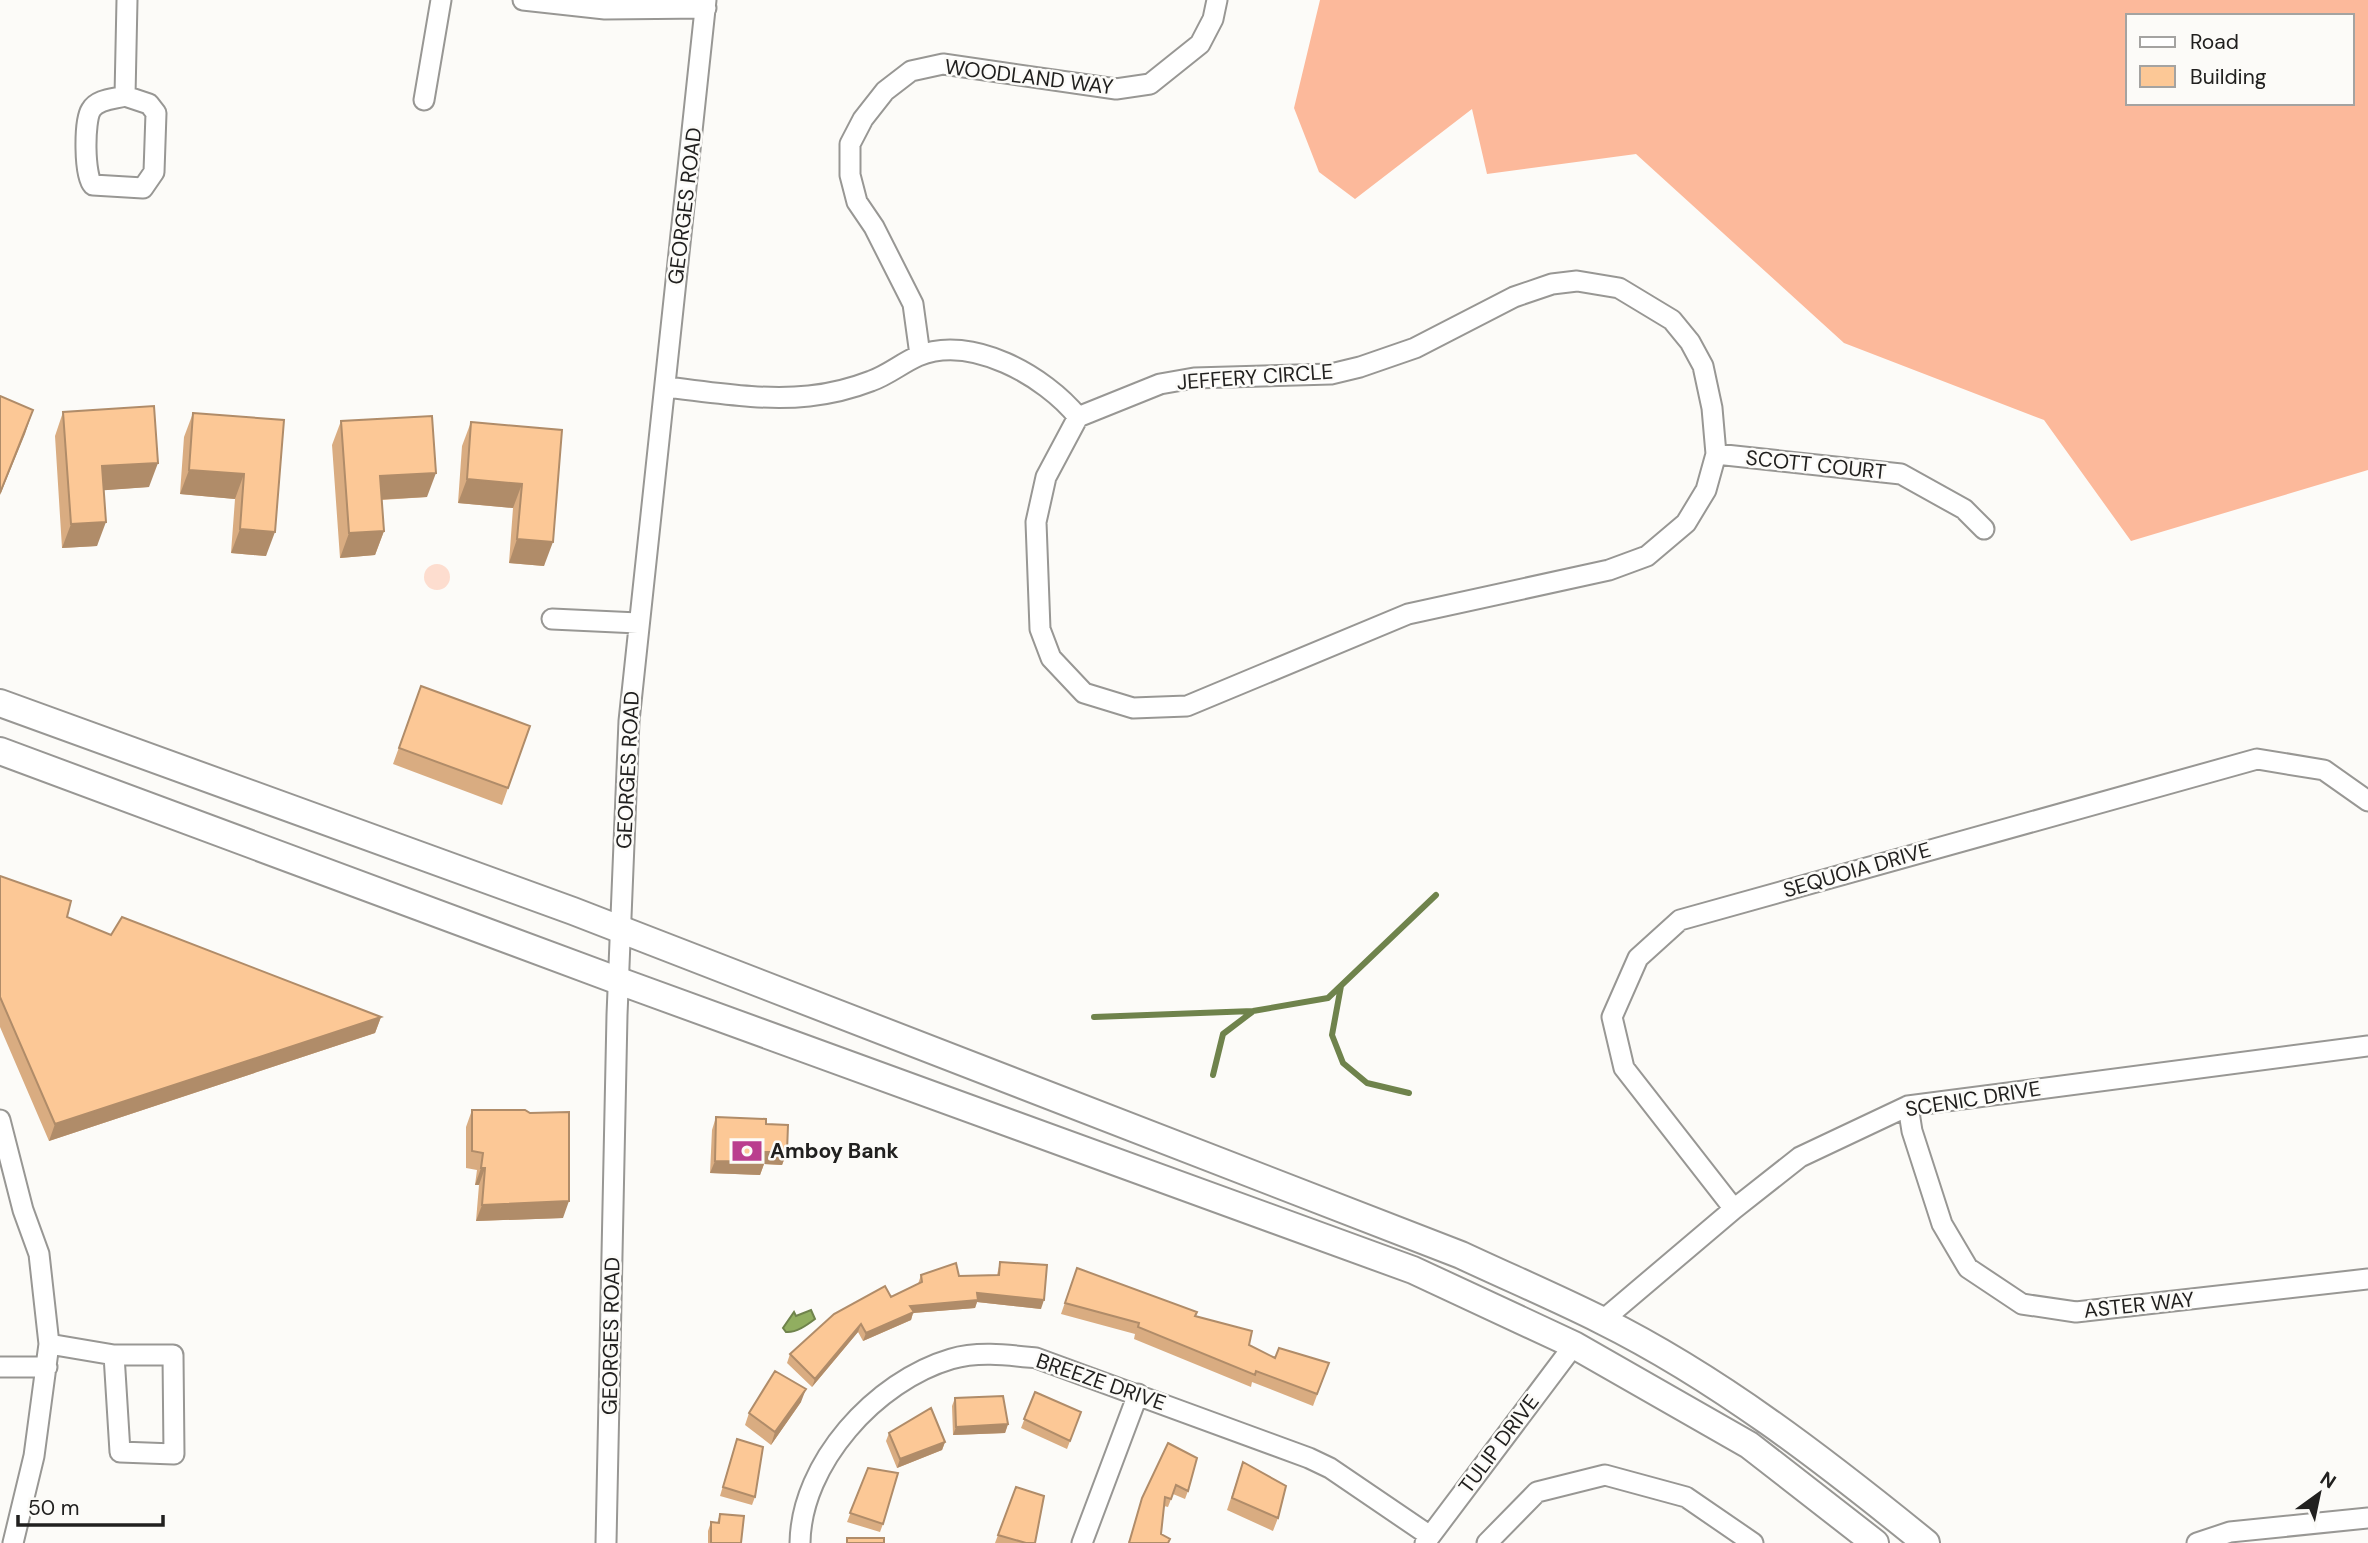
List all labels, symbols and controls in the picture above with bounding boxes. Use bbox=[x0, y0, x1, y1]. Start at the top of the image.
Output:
legend bbox=[2126, 14, 2354, 105]
text: Road bbox=[2190, 28, 2239, 56]
street label: WOODLAND WAY bbox=[943, 53, 1115, 101]
text: Building bbox=[2190, 63, 2267, 91]
street label: GEORGES ROAD bbox=[661, 126, 709, 286]
street label: JEFFERY CIRCLE bbox=[1176, 358, 1334, 396]
street label: SCOTT COURT bbox=[1744, 444, 1888, 486]
street label: GEORGES ROAD bbox=[610, 690, 646, 850]
street label: SEQUOIA DRIVE bbox=[1780, 836, 1934, 904]
street label: SCENIC DRIVE bbox=[1903, 1074, 2043, 1124]
bank icon: Amboy Bank bbox=[730, 1134, 764, 1168]
place label: Amboy Bank bbox=[770, 1137, 899, 1165]
street label: GEORGES ROAD bbox=[596, 1257, 626, 1415]
street label: ASTER WAY bbox=[2082, 1285, 2196, 1325]
street label: BREEZE DRIVE bbox=[1032, 1347, 1170, 1417]
street label: TULIP DRIVE bbox=[1453, 1389, 1545, 1499]
north arrow bbox=[2284, 1459, 2354, 1529]
text: N bbox=[2315, 1466, 2341, 1494]
scale bar bbox=[18, 1484, 163, 1528]
text: 50 m bbox=[28, 1494, 79, 1522]

